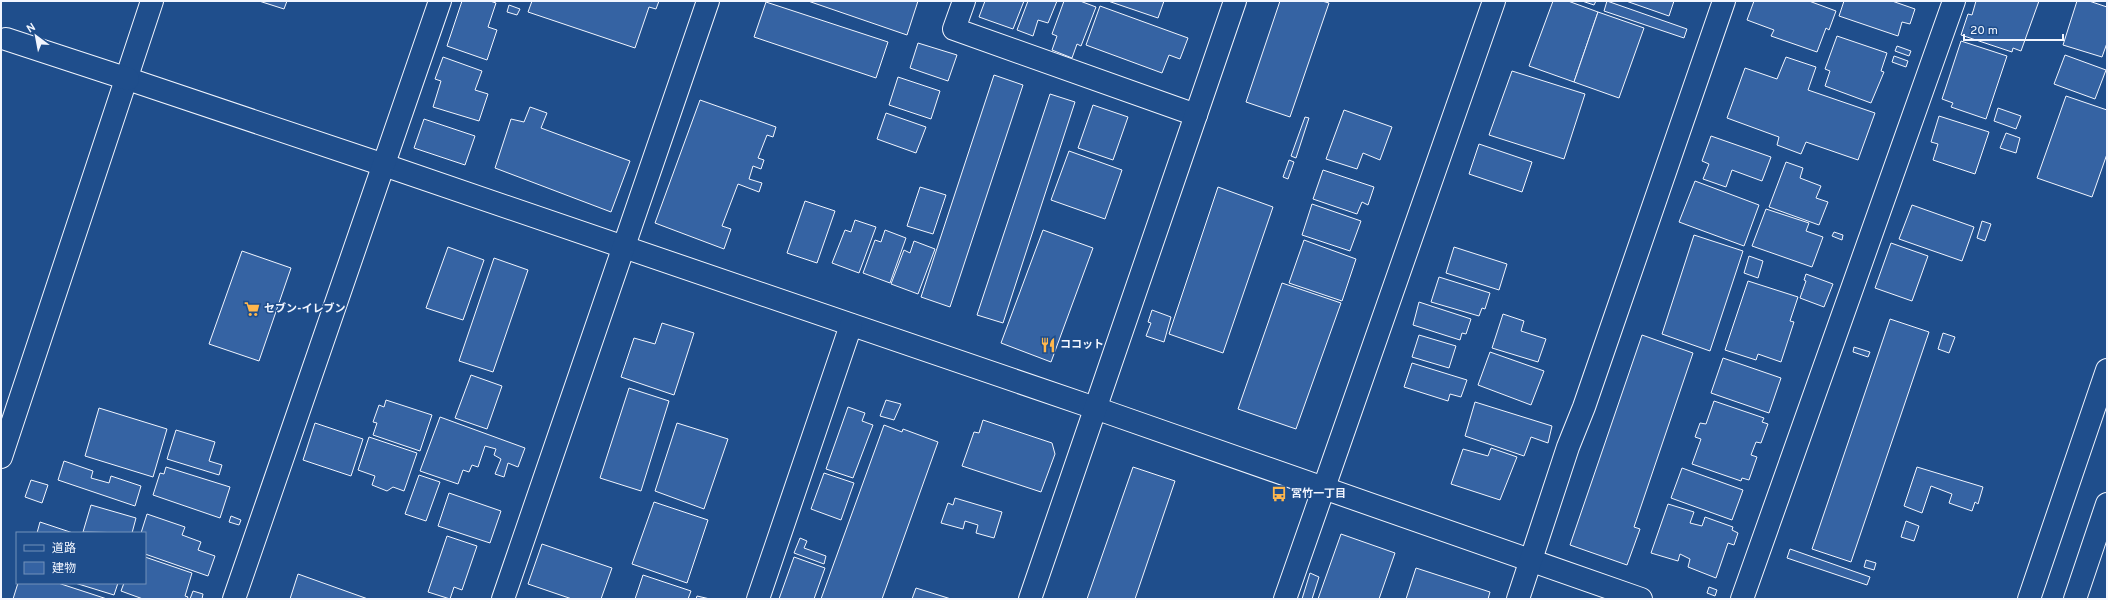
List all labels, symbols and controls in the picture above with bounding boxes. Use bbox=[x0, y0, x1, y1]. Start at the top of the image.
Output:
north arrow bbox=[16, 16, 56, 56]
scale bar bbox=[1964, 16, 2063, 42]
text: N bbox=[24, 20, 38, 36]
text: 20 m bbox=[1970, 23, 1998, 39]
supermarket icon: セブン-イレブン bbox=[243, 300, 261, 318]
place label: セブン-イレブン bbox=[264, 302, 346, 316]
restaurant icon: ココット bbox=[1039, 336, 1057, 354]
place label: ココット bbox=[1060, 338, 1104, 352]
bus stop icon: 宮竹一丁目 bbox=[1270, 485, 1288, 503]
place label: 宮竹一丁目 bbox=[1291, 487, 1346, 501]
legend bbox=[16, 532, 146, 584]
text: 道路 bbox=[52, 541, 76, 557]
text: 建物 bbox=[52, 561, 76, 577]

